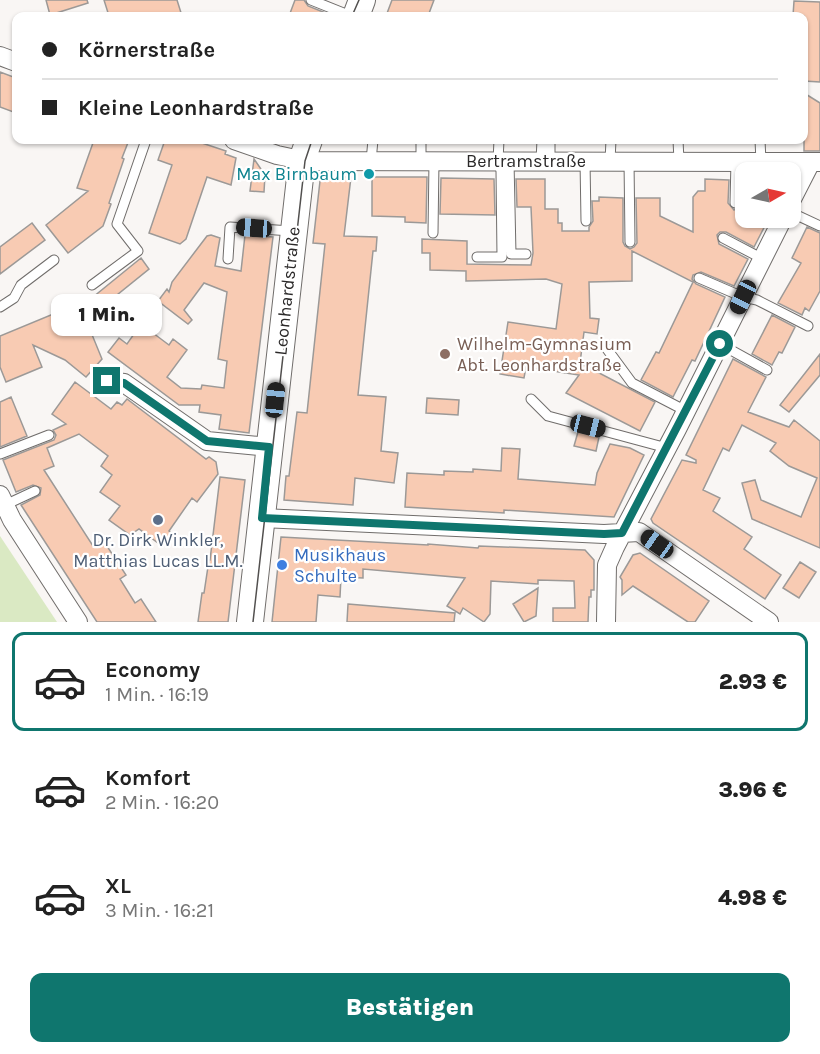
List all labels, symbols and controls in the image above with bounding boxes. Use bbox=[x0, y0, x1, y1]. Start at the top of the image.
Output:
text: Körnerstraße bbox=[78, 37, 215, 63]
text: Kleine Leonhardstraße bbox=[78, 95, 314, 121]
street label: Bertramstraße bbox=[466, 150, 586, 172]
north arrow bbox=[735, 162, 801, 228]
map controls bbox=[735, 162, 801, 228]
place label: Max Birnbaum bbox=[236, 163, 357, 185]
marker: Max Birnbaum bbox=[362, 167, 376, 181]
car bbox=[235, 218, 273, 238]
street label: Leonhardstraße bbox=[269, 226, 305, 356]
car bbox=[727, 277, 759, 317]
callout: 1 Min. bbox=[51, 294, 162, 336]
text: 1 Min. bbox=[78, 303, 135, 326]
route start bbox=[706, 330, 733, 357]
place label: Wilhelm-Gymnasium Abt. Leonhardstraße bbox=[457, 333, 632, 376]
marker: Wilhelm-Gymnasium Abt. Leonhardstraße bbox=[438, 347, 452, 361]
route end bbox=[93, 367, 120, 394]
car bbox=[264, 381, 286, 419]
car bbox=[568, 413, 608, 439]
marker: Dr. Dirk Winkler, Matthias Lucas LL.M. bbox=[151, 513, 165, 527]
car bbox=[637, 526, 677, 562]
place label: Dr. Dirk Winkler, Matthias Lucas LL.M. bbox=[73, 529, 243, 572]
place label: Musikhaus Schulte bbox=[294, 544, 386, 587]
marker: Musikhaus Schulte bbox=[275, 558, 289, 572]
icon: car bbox=[33, 655, 87, 709]
text: Economy bbox=[105, 657, 200, 683]
text: 2.93 € bbox=[719, 669, 787, 695]
text: 1 Min. · 16:19 bbox=[105, 683, 209, 706]
icon: car bbox=[33, 763, 87, 817]
text: Komfort bbox=[105, 765, 191, 791]
text: 3.96 € bbox=[718, 777, 787, 803]
text: 2 Min. · 16:20 bbox=[105, 791, 219, 814]
icon: car bbox=[33, 871, 87, 925]
text: XL bbox=[105, 873, 131, 899]
text: 4.98 € bbox=[718, 885, 787, 911]
text: 3 Min. · 16:21 bbox=[105, 899, 214, 922]
button: Bestätigen bbox=[30, 973, 790, 1042]

